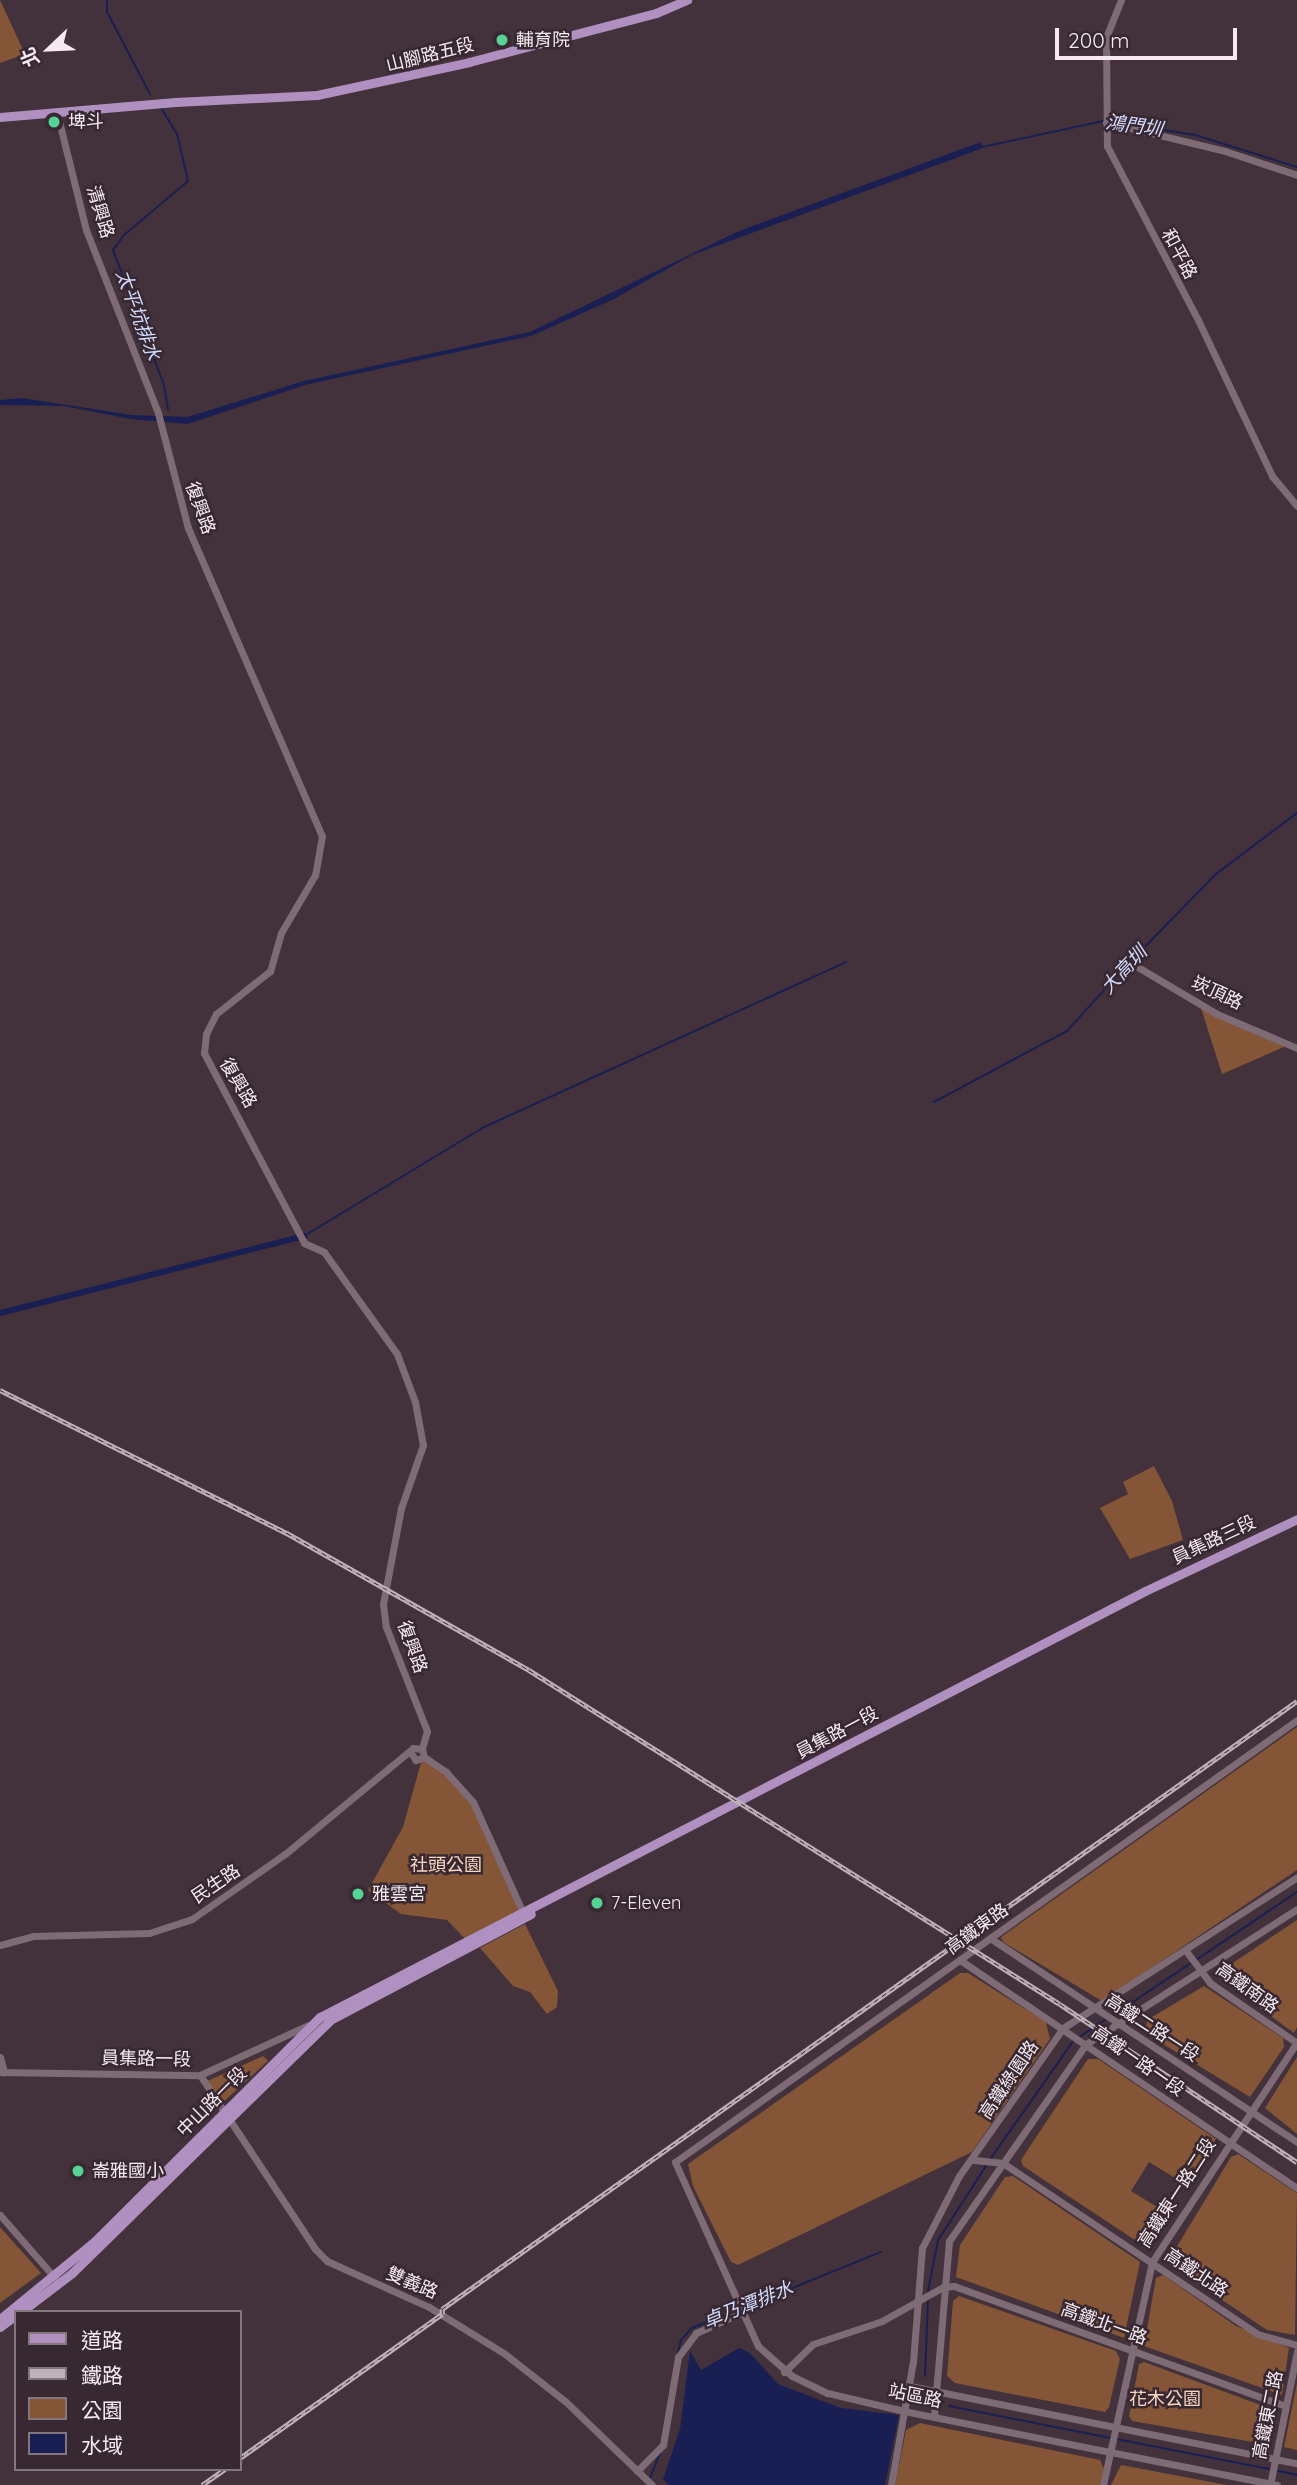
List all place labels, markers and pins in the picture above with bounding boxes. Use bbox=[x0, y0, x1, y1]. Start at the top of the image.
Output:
place label: 輔育院 bbox=[516, 29, 570, 51]
marker: 輔育院 bbox=[494, 32, 510, 48]
place label: 埤斗 bbox=[68, 111, 104, 133]
marker: 埤斗 bbox=[46, 114, 62, 130]
place label: 雅雲宮 bbox=[372, 1883, 426, 1905]
marker: 雅雲宮 bbox=[350, 1886, 366, 1902]
place label: 7-Eleven bbox=[611, 1892, 682, 1914]
marker: 7-Eleven bbox=[589, 1895, 605, 1911]
place label: 崙雅國小 bbox=[92, 2160, 164, 2182]
marker: 崙雅國小 bbox=[70, 2163, 86, 2179]

